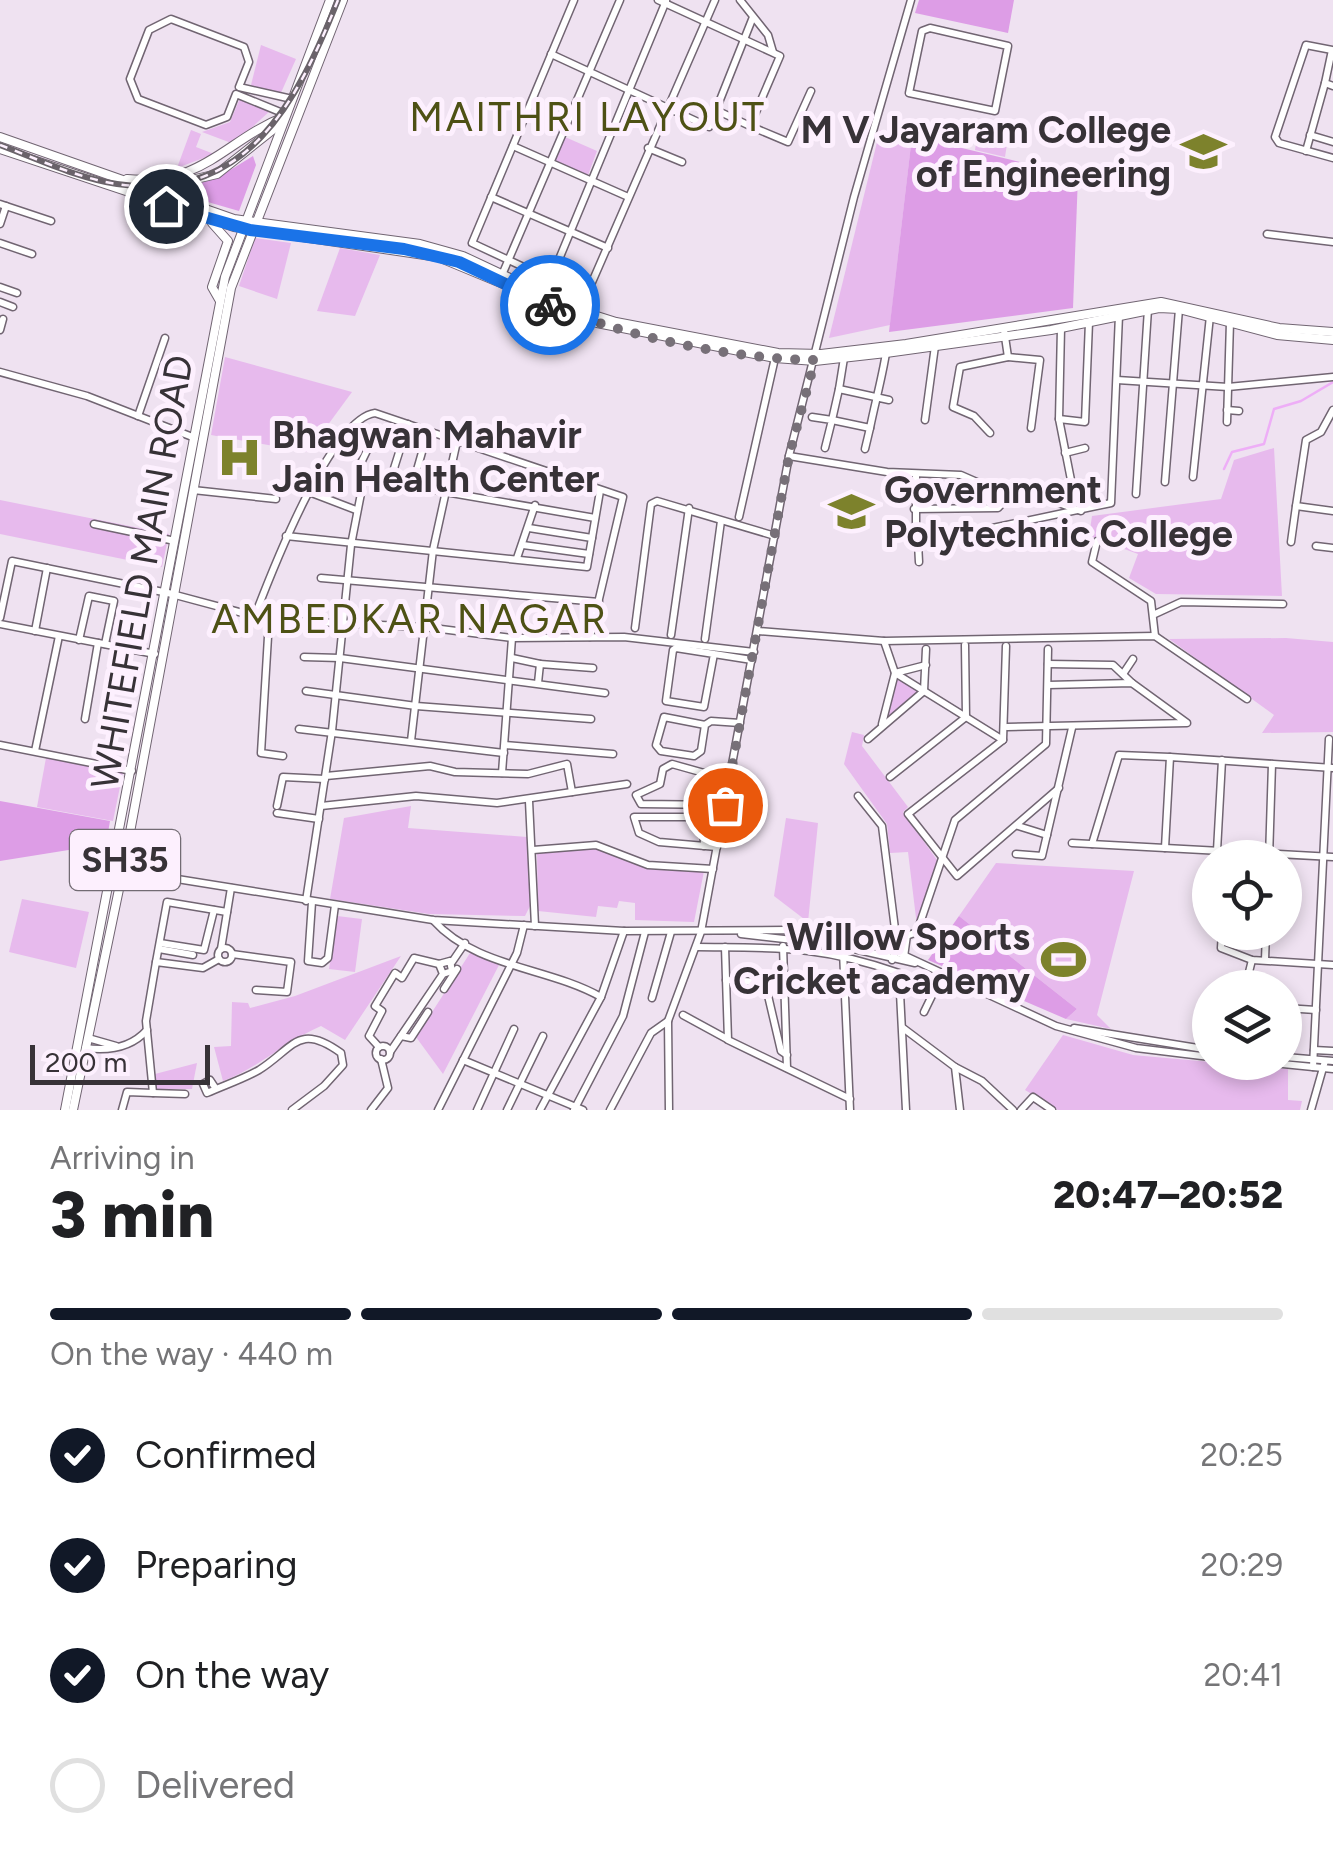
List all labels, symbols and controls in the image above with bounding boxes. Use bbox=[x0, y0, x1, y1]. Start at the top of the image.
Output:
district label: MAITHRI LAYOUT bbox=[409, 93, 767, 141]
place label: M V Jayaram College of Engineering bbox=[801, 107, 1171, 197]
school or university icon: M V Jayaram College of Engineering bbox=[1180, 128, 1228, 176]
pin bbox=[124, 164, 209, 249]
icon: home bbox=[139, 179, 194, 234]
courier bbox=[500, 255, 600, 355]
icon: bike bbox=[523, 278, 578, 333]
street label: WHITEFIELD MAIN ROAD bbox=[81, 352, 203, 792]
place label: Bhagwan Mahavir Jain Health Center bbox=[272, 412, 600, 502]
hospital icon: Bhagwan Mahavir Jain Health Center bbox=[215, 433, 263, 481]
place label: Government Polytechnic College bbox=[884, 467, 1233, 557]
school or university icon: Government Polytechnic College bbox=[827, 488, 875, 536]
district label: AMBEDKAR NAGAR bbox=[211, 595, 609, 643]
pin bbox=[683, 763, 768, 848]
icon: bag bbox=[698, 778, 753, 833]
road number: SH35 bbox=[70, 830, 180, 890]
map controls bbox=[1192, 840, 1302, 1080]
button: locate bbox=[1192, 840, 1302, 950]
place label: Willow Sports Cricket academy bbox=[733, 914, 1030, 1004]
sports icon: Willow Sports Cricket academy bbox=[1039, 935, 1087, 983]
button: layers bbox=[1192, 970, 1302, 1080]
scale bar bbox=[30, 1040, 210, 1084]
text: 200 m bbox=[45, 1045, 127, 1079]
text: Arriving in bbox=[50, 1139, 195, 1177]
text: 20:47–20:52 bbox=[1053, 1172, 1283, 1218]
text: 3 min bbox=[50, 1175, 214, 1253]
text: On the way · 440 m bbox=[50, 1335, 333, 1373]
icon: check bbox=[50, 1428, 105, 1483]
text: Confirmed bbox=[135, 1432, 317, 1478]
text: 20:25 bbox=[1200, 1436, 1283, 1474]
icon: check bbox=[50, 1538, 105, 1593]
text: Preparing bbox=[135, 1542, 297, 1588]
text: 20:29 bbox=[1201, 1546, 1283, 1584]
icon: check bbox=[50, 1648, 105, 1703]
text: On the way bbox=[135, 1652, 329, 1698]
text: 20:41 bbox=[1203, 1656, 1283, 1694]
text: Delivered bbox=[135, 1762, 295, 1808]

